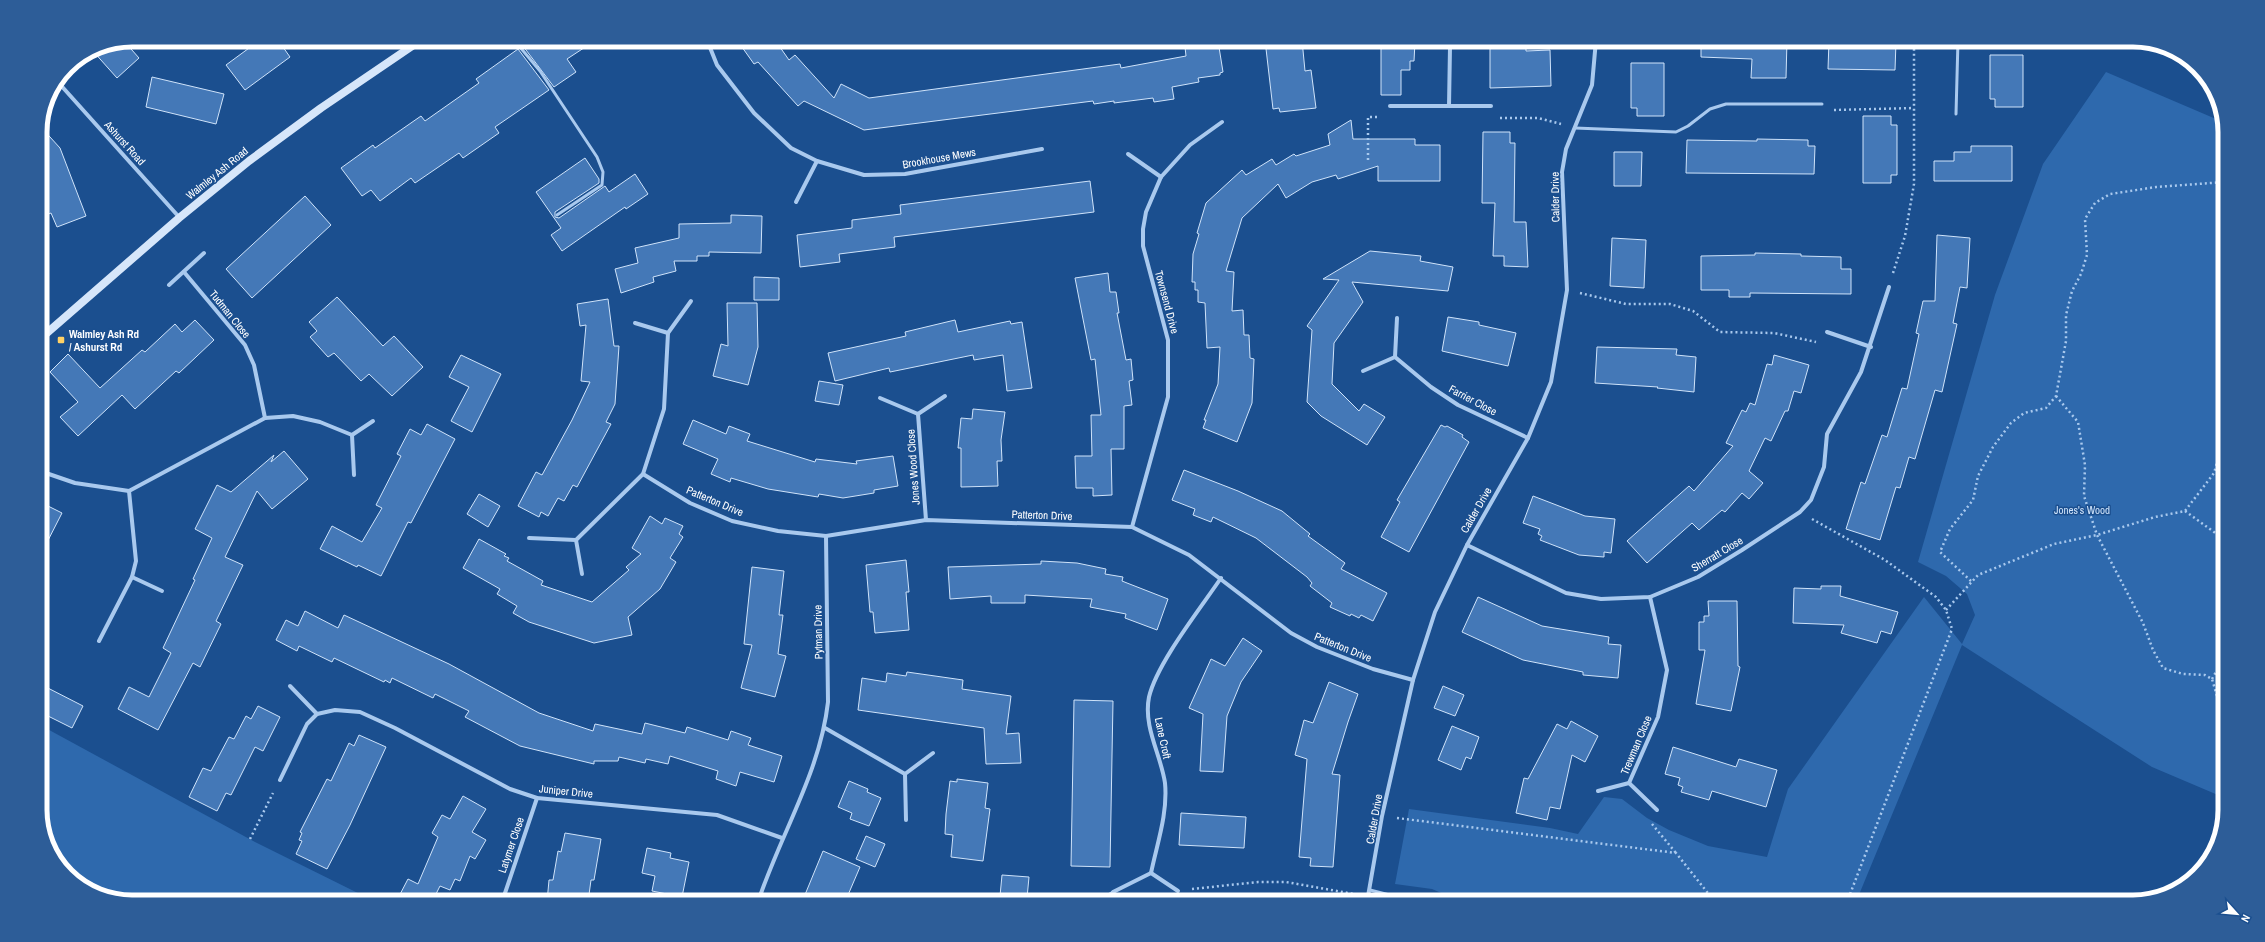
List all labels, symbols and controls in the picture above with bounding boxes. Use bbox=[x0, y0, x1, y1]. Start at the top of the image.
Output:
street label: Ashurst Road bbox=[101, 117, 148, 168]
street label: Walmley Ash Road bbox=[183, 144, 251, 202]
street label: Brookhouse Mews bbox=[901, 145, 977, 171]
street label: Calder Drive bbox=[1548, 172, 1562, 222]
street label: Townsend Drive bbox=[1152, 269, 1182, 335]
street label: Tudman Close bbox=[206, 287, 254, 341]
place label: Walmley Ash Rd / Ashurst Rd bbox=[69, 327, 139, 354]
marker: Walmley Ash Rd / Ashurst Rd bbox=[56, 335, 66, 345]
street label: Farrier Close bbox=[1447, 382, 1499, 418]
street label: Jones Wood Close bbox=[903, 429, 923, 505]
street label: Patterton Drive bbox=[684, 483, 746, 519]
street label: Calder Drive bbox=[1457, 485, 1495, 535]
park label: Jones's Wood bbox=[2054, 503, 2110, 517]
street label: Patterton Drive bbox=[1011, 507, 1073, 523]
street label: Sherratt Close bbox=[1689, 533, 1745, 575]
street label: Pytman Drive bbox=[811, 605, 825, 659]
street label: Patterton Drive bbox=[1312, 629, 1374, 665]
street label: Trewman Close bbox=[1617, 713, 1655, 777]
street label: Lane Croft bbox=[1152, 716, 1174, 761]
street label: Juniper Drive bbox=[538, 781, 594, 801]
street label: Calder Drive bbox=[1363, 793, 1385, 845]
street label: Latymer Close bbox=[495, 815, 527, 875]
north arrow bbox=[2217, 894, 2257, 934]
text: N bbox=[2238, 912, 2254, 925]

